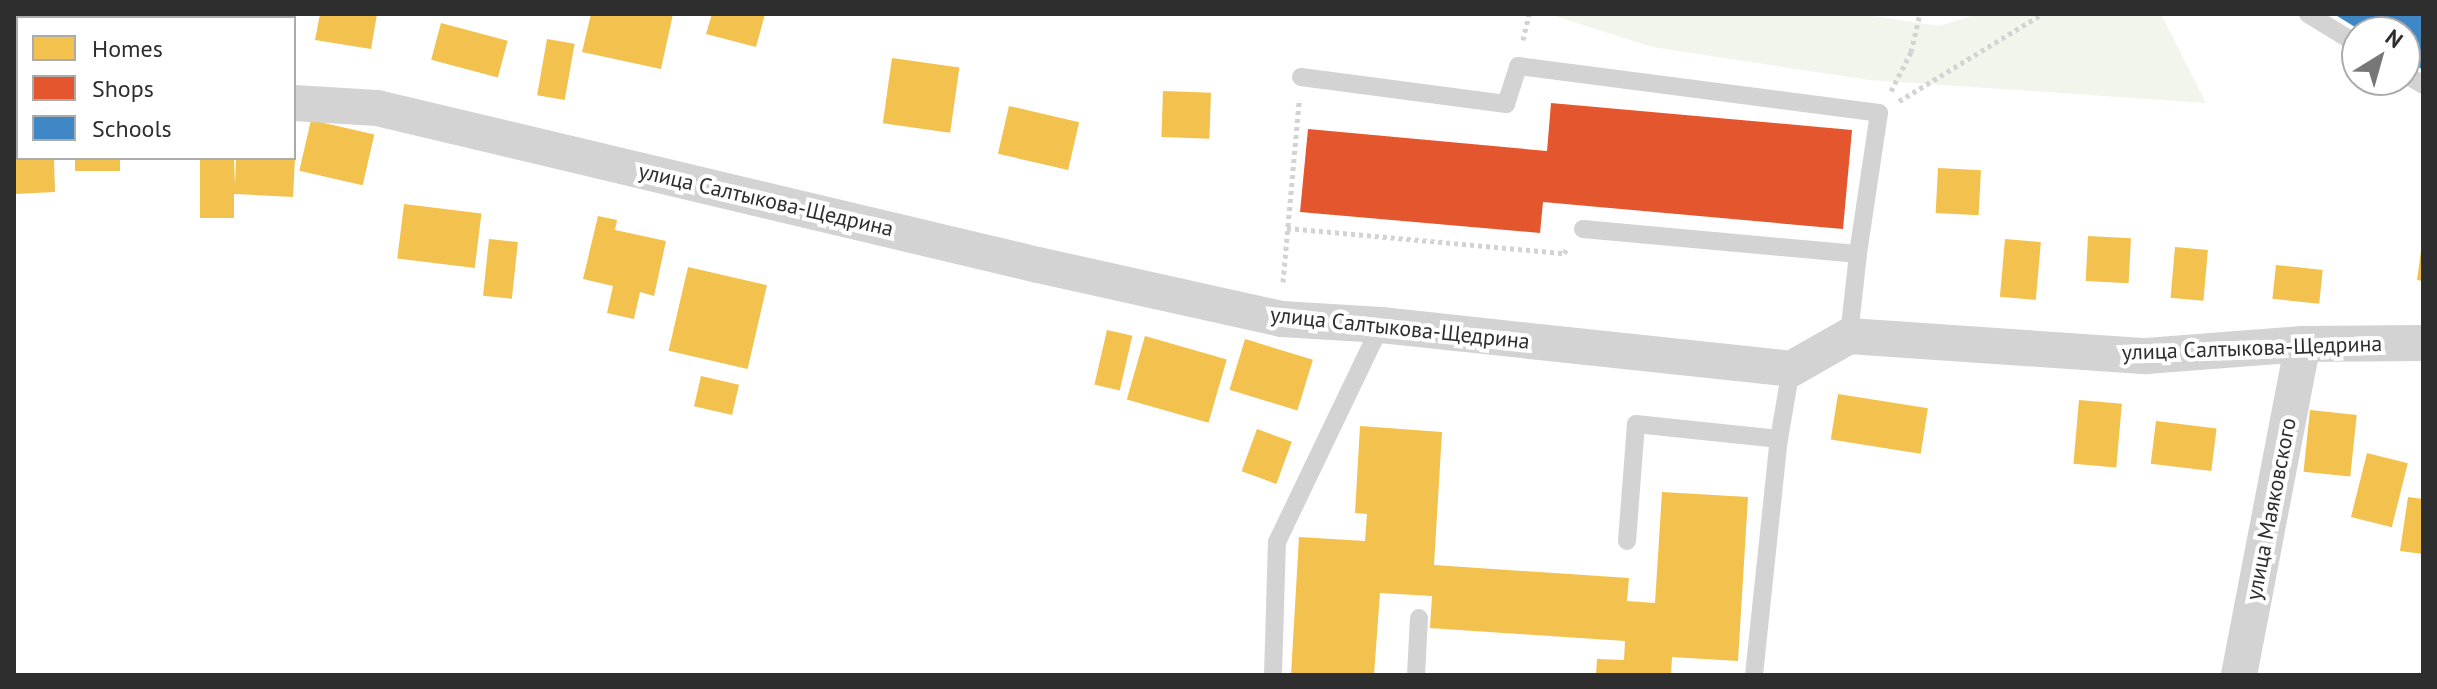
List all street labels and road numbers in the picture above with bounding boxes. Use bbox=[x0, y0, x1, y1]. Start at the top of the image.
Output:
street label: улица Салтыкова-Щедрина bbox=[636, 158, 896, 242]
street label: улица Салтыкова-Щедрина bbox=[1269, 301, 1531, 355]
street label: улица Салтыкова-Щедрина bbox=[2121, 330, 2383, 366]
street label: улица Маяковского bbox=[2240, 416, 2302, 602]

